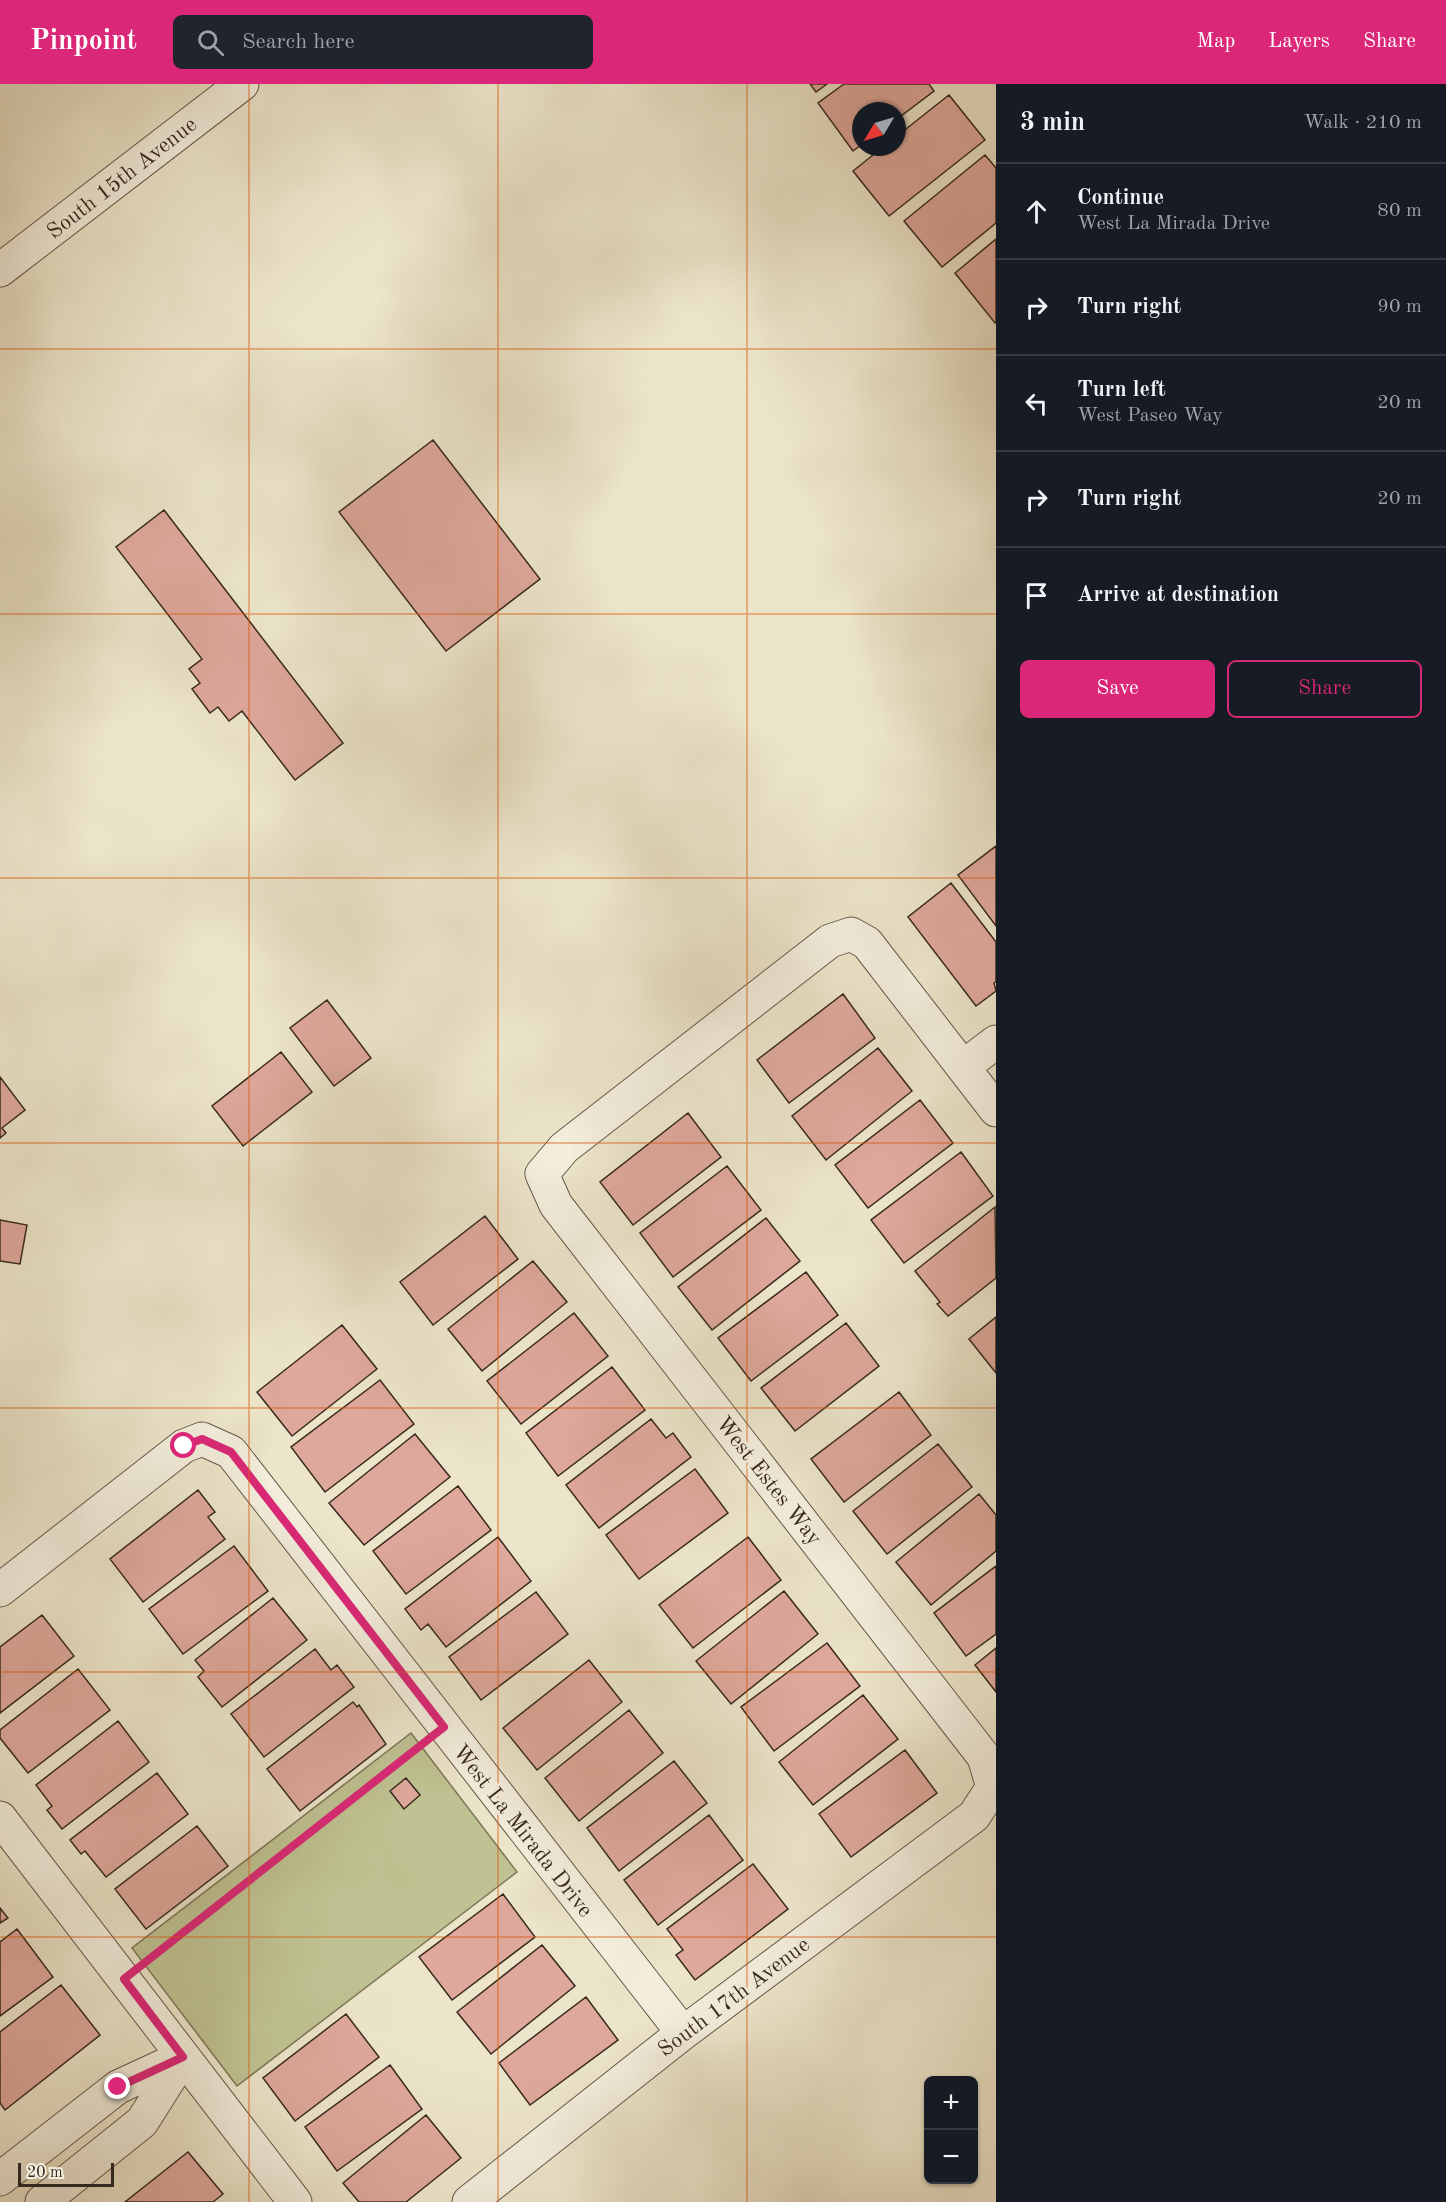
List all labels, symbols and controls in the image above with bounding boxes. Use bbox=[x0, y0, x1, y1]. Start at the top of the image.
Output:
search box bbox=[173, 15, 593, 69]
icon: search bbox=[194, 26, 227, 59]
text: Pinpoint bbox=[30, 28, 137, 56]
text: Search here bbox=[242, 31, 355, 53]
text: Map bbox=[1196, 31, 1235, 52]
text: Layers bbox=[1268, 31, 1330, 52]
text: Share bbox=[1363, 31, 1416, 52]
north arrow bbox=[852, 102, 906, 156]
text: 3 min bbox=[1020, 110, 1085, 136]
street label: South 15th Avenue bbox=[43, 113, 201, 244]
text: Walk · 210 m bbox=[1303, 113, 1422, 133]
text: Continue bbox=[1077, 187, 1164, 209]
icon: ahead bbox=[1020, 195, 1053, 228]
text: 80 m bbox=[1377, 201, 1422, 221]
text: West La Mirada Drive bbox=[1077, 214, 1270, 234]
icon: right bbox=[1020, 291, 1053, 324]
text: Turn right bbox=[1077, 296, 1181, 318]
text: 90 m bbox=[1377, 297, 1422, 317]
text: Turn left bbox=[1077, 379, 1166, 401]
icon: left bbox=[1020, 387, 1053, 420]
text: 20 m bbox=[1377, 393, 1422, 413]
text: West Paseo Way bbox=[1077, 406, 1223, 426]
icon: right bbox=[1020, 483, 1053, 516]
text: Turn right bbox=[1077, 488, 1181, 510]
text: 20 m bbox=[1377, 489, 1422, 509]
icon: arrive bbox=[1020, 579, 1053, 612]
text: Arrive at destination bbox=[1077, 584, 1279, 606]
button: Save bbox=[1020, 660, 1215, 718]
button: Share bbox=[1227, 660, 1422, 718]
street label: West Estes Way bbox=[711, 1413, 826, 1550]
route start bbox=[170, 1432, 196, 1458]
street label: West La Mirada Drive bbox=[448, 1741, 596, 1922]
street label: South 17th Avenue bbox=[654, 1934, 814, 2062]
route end bbox=[104, 2073, 130, 2099]
map controls bbox=[924, 2076, 978, 2184]
button: + bbox=[924, 2076, 978, 2130]
button: − bbox=[924, 2130, 978, 2184]
scale bar bbox=[18, 2160, 114, 2188]
text: 20 m bbox=[27, 2165, 63, 2181]

